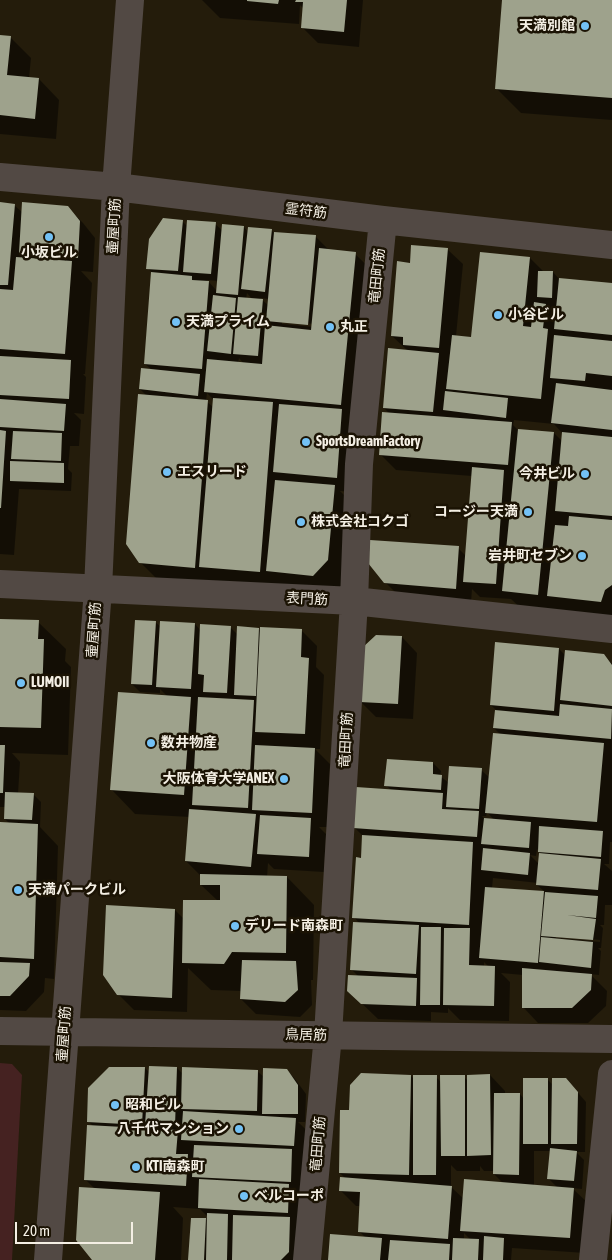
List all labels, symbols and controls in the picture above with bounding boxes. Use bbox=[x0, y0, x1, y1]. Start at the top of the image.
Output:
place label: 天満別館 bbox=[519, 18, 575, 34]
marker: 天満別館 bbox=[579, 20, 591, 32]
street label: 壷屋町筋 bbox=[104, 198, 124, 254]
street label: 霊符筋 bbox=[284, 200, 328, 222]
marker: 小坂ビル bbox=[43, 231, 55, 243]
place label: 小坂ビル bbox=[21, 245, 77, 261]
street label: 竜田町筋 bbox=[366, 247, 388, 305]
place label: 小谷ビル bbox=[508, 307, 564, 323]
marker: 小谷ビル bbox=[492, 309, 504, 321]
place label: 天満プライム bbox=[186, 314, 270, 330]
marker: 天満プライム bbox=[170, 316, 182, 328]
place label: 丸正 bbox=[340, 319, 368, 335]
marker: 丸正 bbox=[324, 321, 336, 333]
place label: SportsDreamFactory bbox=[316, 434, 420, 450]
marker: SportsDreamFactory bbox=[300, 436, 312, 448]
place label: エスリード bbox=[177, 464, 247, 480]
marker: エスリード bbox=[161, 466, 173, 478]
place label: 今井ビル bbox=[519, 466, 575, 482]
marker: 今井ビル bbox=[579, 468, 591, 480]
place label: コージー天満 bbox=[434, 504, 518, 520]
marker: コージー天満 bbox=[522, 506, 534, 518]
place label: 株式会社コクゴ bbox=[311, 514, 409, 530]
marker: 株式会社コクゴ bbox=[295, 516, 307, 528]
place label: 岩井町セブン bbox=[488, 548, 572, 564]
marker: 岩井町セブン bbox=[576, 550, 588, 562]
street label: 表門筋 bbox=[286, 590, 328, 608]
street label: 壷屋町筋 bbox=[84, 601, 104, 659]
place label: LUMOII bbox=[31, 675, 69, 691]
marker: LUMOII bbox=[15, 677, 27, 689]
street label: 竜田町筋 bbox=[336, 712, 356, 768]
place label: 数井物産 bbox=[161, 735, 217, 751]
marker: 数井物産 bbox=[145, 737, 157, 749]
place label: 大阪体育大学ANEX bbox=[163, 771, 274, 787]
marker: 大阪体育大学ANEX bbox=[278, 773, 290, 785]
place label: 天満パークビル bbox=[28, 882, 126, 898]
marker: 天満パークビル bbox=[12, 884, 24, 896]
place label: デリード南森町 bbox=[245, 918, 343, 934]
marker: デリード南森町 bbox=[229, 920, 241, 932]
street label: 壷屋町筋 bbox=[54, 1005, 74, 1063]
street label: 鳥居筋 bbox=[285, 1026, 327, 1044]
place label: 昭和ビル bbox=[125, 1097, 181, 1113]
marker: 昭和ビル bbox=[109, 1099, 121, 1111]
street label: 竜田町筋 bbox=[307, 1115, 329, 1173]
place label: 八千代マンション bbox=[117, 1121, 229, 1137]
marker: 八千代マンション bbox=[233, 1123, 245, 1135]
place label: KTI南森町 bbox=[146, 1159, 205, 1175]
marker: KTI南森町 bbox=[130, 1161, 142, 1173]
place label: ベルコーポ bbox=[254, 1188, 324, 1204]
marker: ベルコーポ bbox=[238, 1190, 250, 1202]
scale bar bbox=[18, 1212, 135, 1244]
text: 20 m bbox=[23, 1222, 50, 1239]

